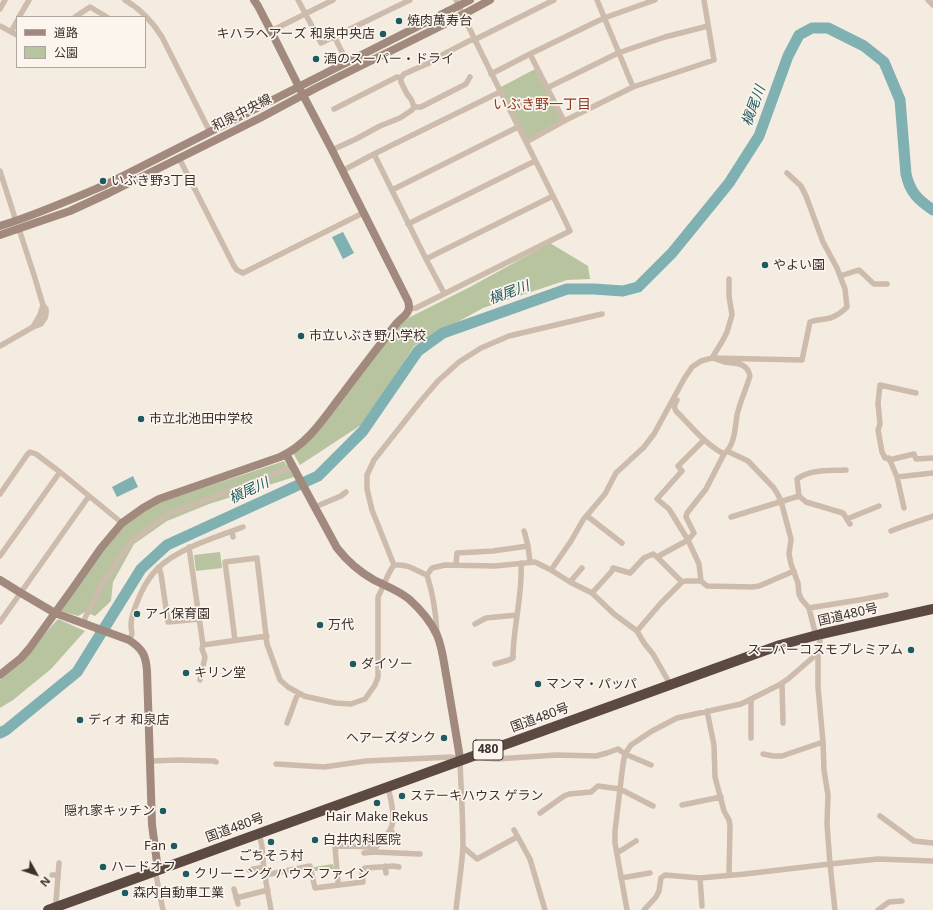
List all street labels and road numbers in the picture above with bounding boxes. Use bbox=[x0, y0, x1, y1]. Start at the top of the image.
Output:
street label: 和泉中央線 bbox=[210, 91, 274, 135]
street label: 国道480号 bbox=[816, 601, 880, 629]
street label: 国道480号 bbox=[509, 700, 571, 736]
road number: 480 bbox=[473, 740, 503, 760]
street label: 国道480号 bbox=[204, 810, 266, 846]

